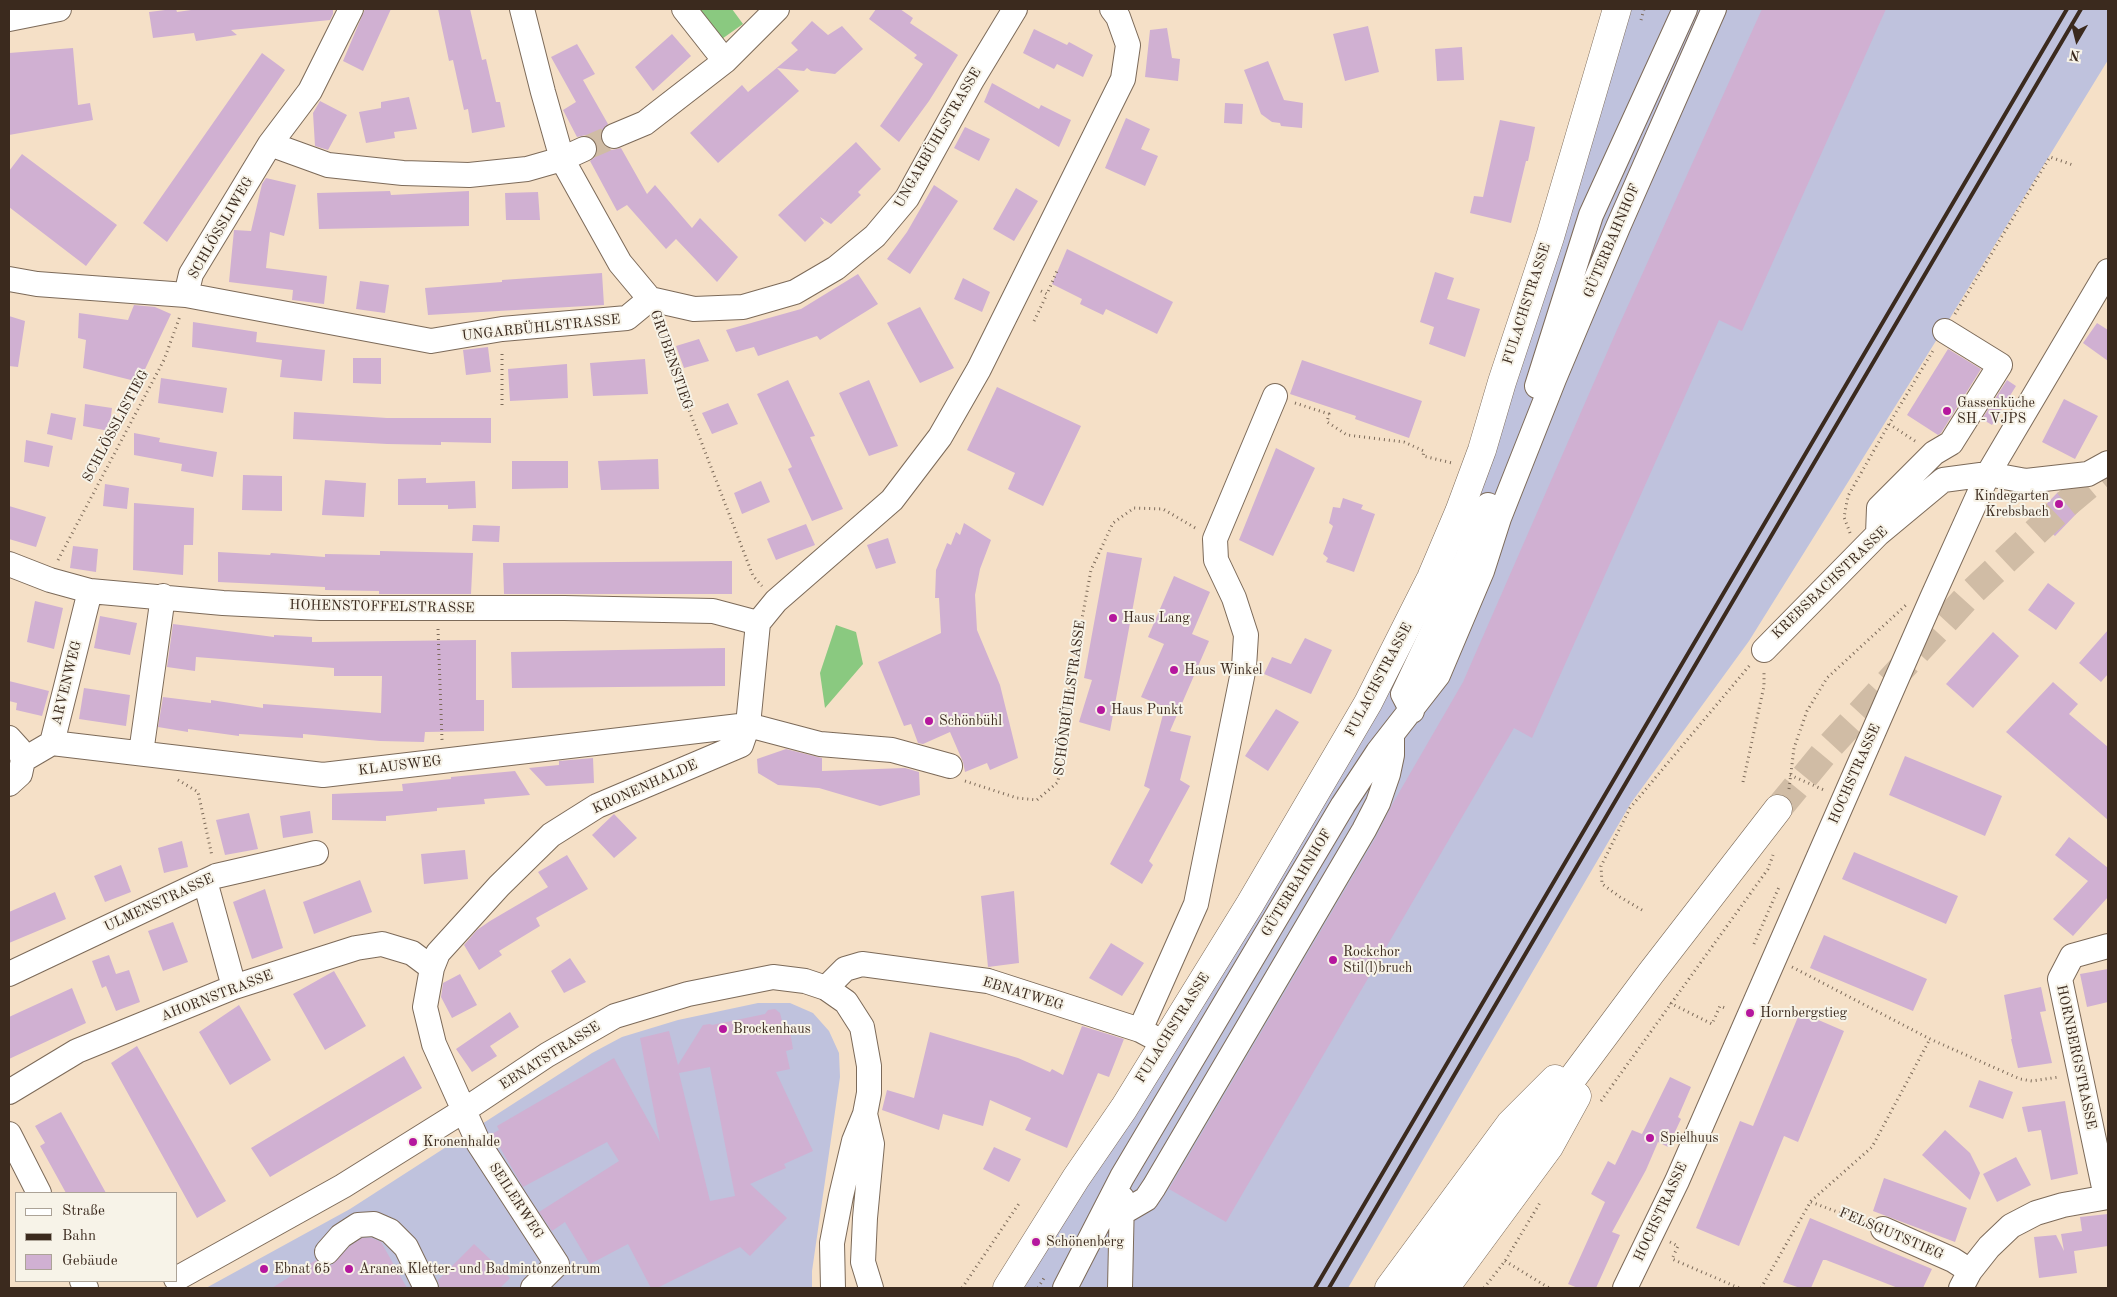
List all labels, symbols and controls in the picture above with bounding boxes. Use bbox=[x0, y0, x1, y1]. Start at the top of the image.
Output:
north arrow bbox=[2052, 15, 2102, 65]
text: N bbox=[2069, 47, 2081, 63]
street label: UNGARBÜHLSTRASSE bbox=[891, 65, 985, 211]
street label: SCHLÖSSLIWEG bbox=[185, 174, 257, 282]
street label: GÜTERBAHNHOF bbox=[1580, 181, 1644, 301]
street label: FULACHSTRASSE bbox=[1499, 241, 1555, 367]
street label: GRUBENSTIEG bbox=[646, 308, 696, 412]
street label: UNGARBÜHLSTRASSE bbox=[461, 311, 621, 345]
street label: SCHLÖSSLISTIEG bbox=[79, 367, 153, 485]
place label: Gassenküche SH - VJPS bbox=[1957, 395, 2035, 428]
marker: Gassenküche SH - VJPS bbox=[1941, 405, 1953, 417]
place label: Kindegarten Krebsbach bbox=[1974, 488, 2049, 520]
marker: Kindegarten Krebsbach bbox=[2053, 498, 2065, 510]
street label: KREBSBACHSTRASSE bbox=[1769, 523, 1891, 643]
street label: HOHENSTOFFELSTRASSE bbox=[289, 597, 475, 617]
place label: Haus Lang bbox=[1123, 610, 1190, 626]
marker: Haus Lang bbox=[1107, 612, 1119, 624]
street label: SCHÖNBÜHLSTRASSE bbox=[1051, 619, 1089, 777]
street label: FULACHSTRASSE bbox=[1342, 620, 1416, 740]
street label: ARVENWEG bbox=[48, 639, 86, 727]
place label: Haus Winkel bbox=[1184, 662, 1263, 678]
marker: Haus Winkel bbox=[1168, 664, 1180, 676]
place label: Haus Punkt bbox=[1111, 702, 1183, 718]
marker: Haus Punkt bbox=[1095, 704, 1107, 716]
place label: Schönbühl bbox=[939, 713, 1002, 729]
marker: Schönbühl bbox=[923, 715, 935, 727]
street label: HOCHSTRASSE bbox=[1825, 721, 1885, 827]
street label: KLAUSWEG bbox=[357, 753, 443, 779]
street label: KRONENHALDE bbox=[590, 756, 700, 818]
street label: GÜTERBAHNHOF bbox=[1258, 826, 1336, 940]
street label: ULMENSTRASSE bbox=[102, 870, 216, 936]
place label: Rockchor Stil(l)bruch bbox=[1343, 944, 1412, 976]
marker: Rockchor Stil(l)bruch bbox=[1327, 954, 1339, 966]
street label: AHORNSTRASSE bbox=[159, 967, 275, 1025]
street label: FULACHSTRASSE bbox=[1132, 970, 1214, 1086]
street label: EBNATWEG bbox=[980, 974, 1066, 1014]
street label: HORNBERGSTRASSE bbox=[2052, 983, 2100, 1131]
place label: Hornbergstieg bbox=[1760, 1005, 1847, 1021]
marker: Hornbergstieg bbox=[1744, 1007, 1756, 1019]
street label: EBNATSTRASSE bbox=[497, 1018, 603, 1094]
place label: Brockenhaus bbox=[733, 1021, 811, 1037]
marker: Brockenhaus bbox=[717, 1023, 729, 1035]
place label: Spielhuus bbox=[1660, 1130, 1719, 1146]
marker: Spielhuus bbox=[1644, 1132, 1656, 1144]
place label: Kronenhalde bbox=[423, 1134, 500, 1150]
marker: Kronenhalde bbox=[407, 1136, 419, 1148]
street label: SEILERWEG bbox=[485, 1160, 547, 1242]
street label: HOCHSTRASSE bbox=[1631, 1160, 1691, 1264]
legend bbox=[15, 1192, 178, 1282]
text: Straße bbox=[62, 1204, 105, 1219]
street label: FELSGUTSTIEG bbox=[1836, 1204, 1946, 1264]
text: Bahn bbox=[62, 1229, 96, 1244]
place label: Schönenberg bbox=[1046, 1234, 1124, 1250]
marker: Schönenberg bbox=[1030, 1236, 1042, 1248]
text: Gebäude bbox=[62, 1254, 118, 1269]
place label: Ebnat 65 bbox=[274, 1261, 330, 1277]
place label: Aranea Kletter- und Badmintonzentrum bbox=[359, 1261, 600, 1277]
marker: Ebnat 65 bbox=[258, 1263, 270, 1275]
marker: Aranea Kletter- und Badmintonzentrum bbox=[343, 1263, 355, 1275]

